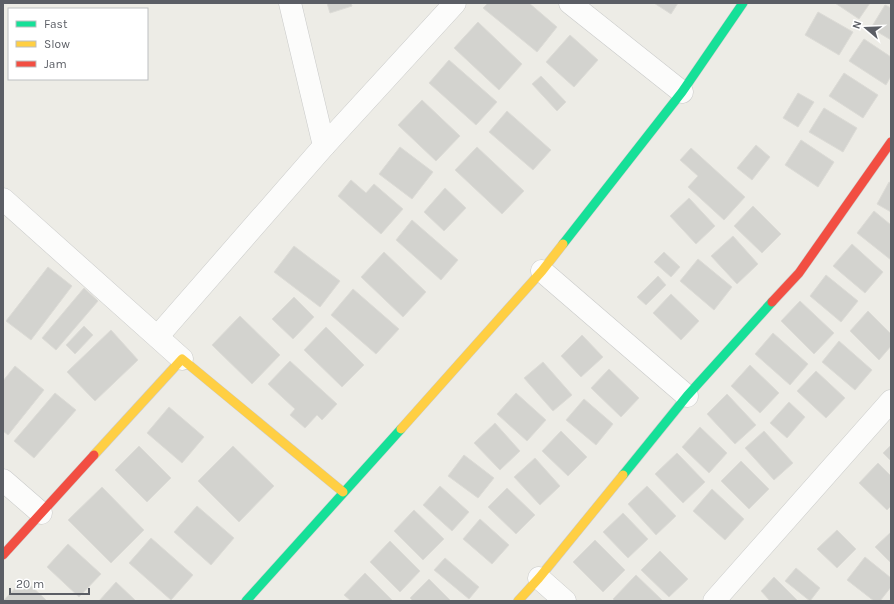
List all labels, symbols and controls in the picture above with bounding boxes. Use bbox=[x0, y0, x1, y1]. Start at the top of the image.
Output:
legend bbox=[8, 8, 148, 80]
north arrow bbox=[846, 8, 886, 48]
text: Fast bbox=[44, 17, 68, 31]
text: N bbox=[850, 19, 864, 31]
text: Slow bbox=[44, 37, 70, 51]
text: Jam bbox=[44, 57, 67, 71]
scale bar bbox=[10, 570, 89, 596]
text: 20 m bbox=[16, 577, 44, 591]

